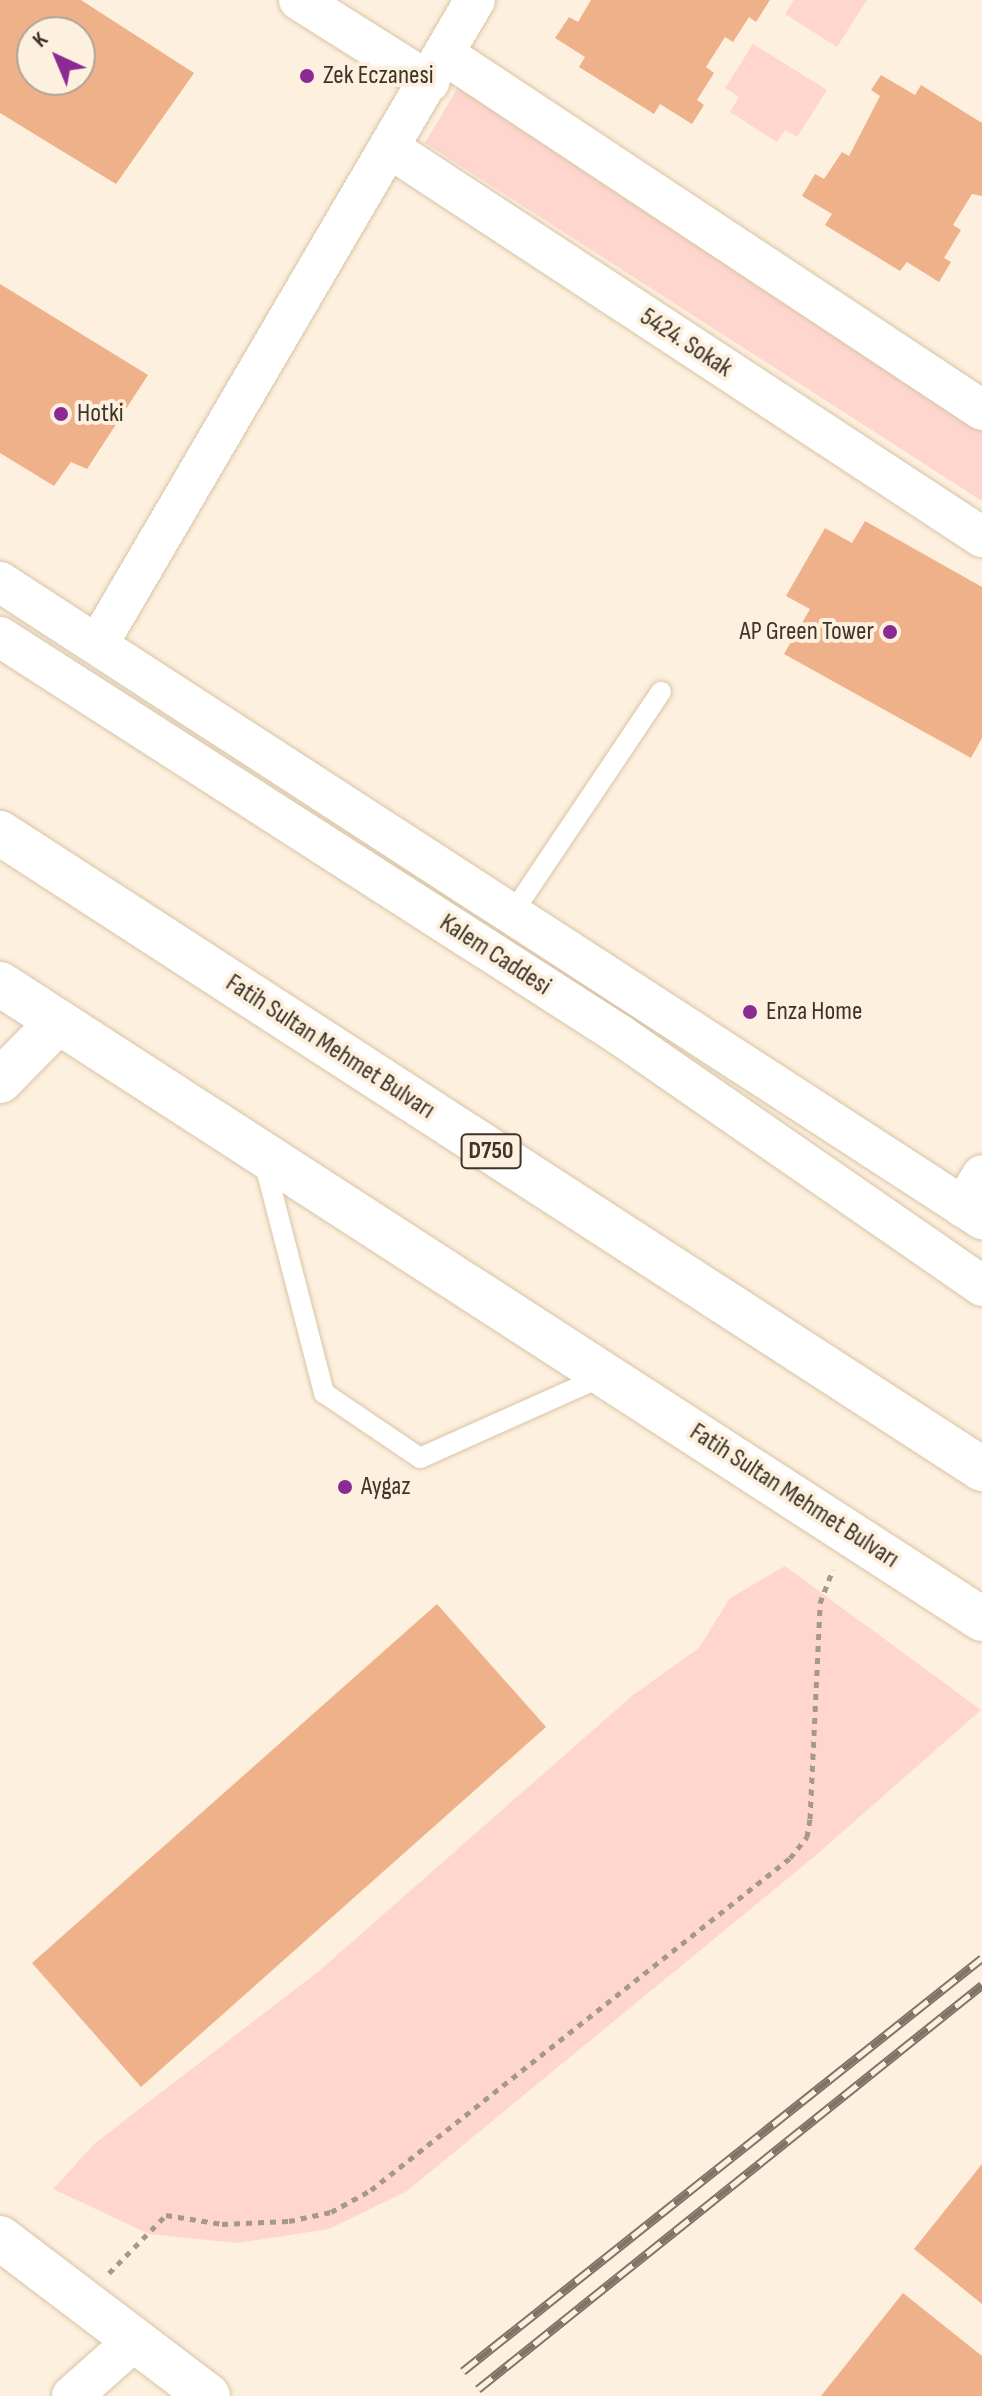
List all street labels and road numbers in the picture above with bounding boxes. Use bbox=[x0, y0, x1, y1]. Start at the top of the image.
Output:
street label: 5424. Sokak bbox=[634, 302, 738, 384]
street label: Kalem Caddesi bbox=[434, 908, 556, 1002]
street label: Fatih Sultan Mehmet Bulvarı bbox=[220, 968, 440, 1126]
road number: D750 bbox=[459, 1131, 523, 1171]
street label: Fatih Sultan Mehmet Bulvarı bbox=[684, 1417, 904, 1575]

